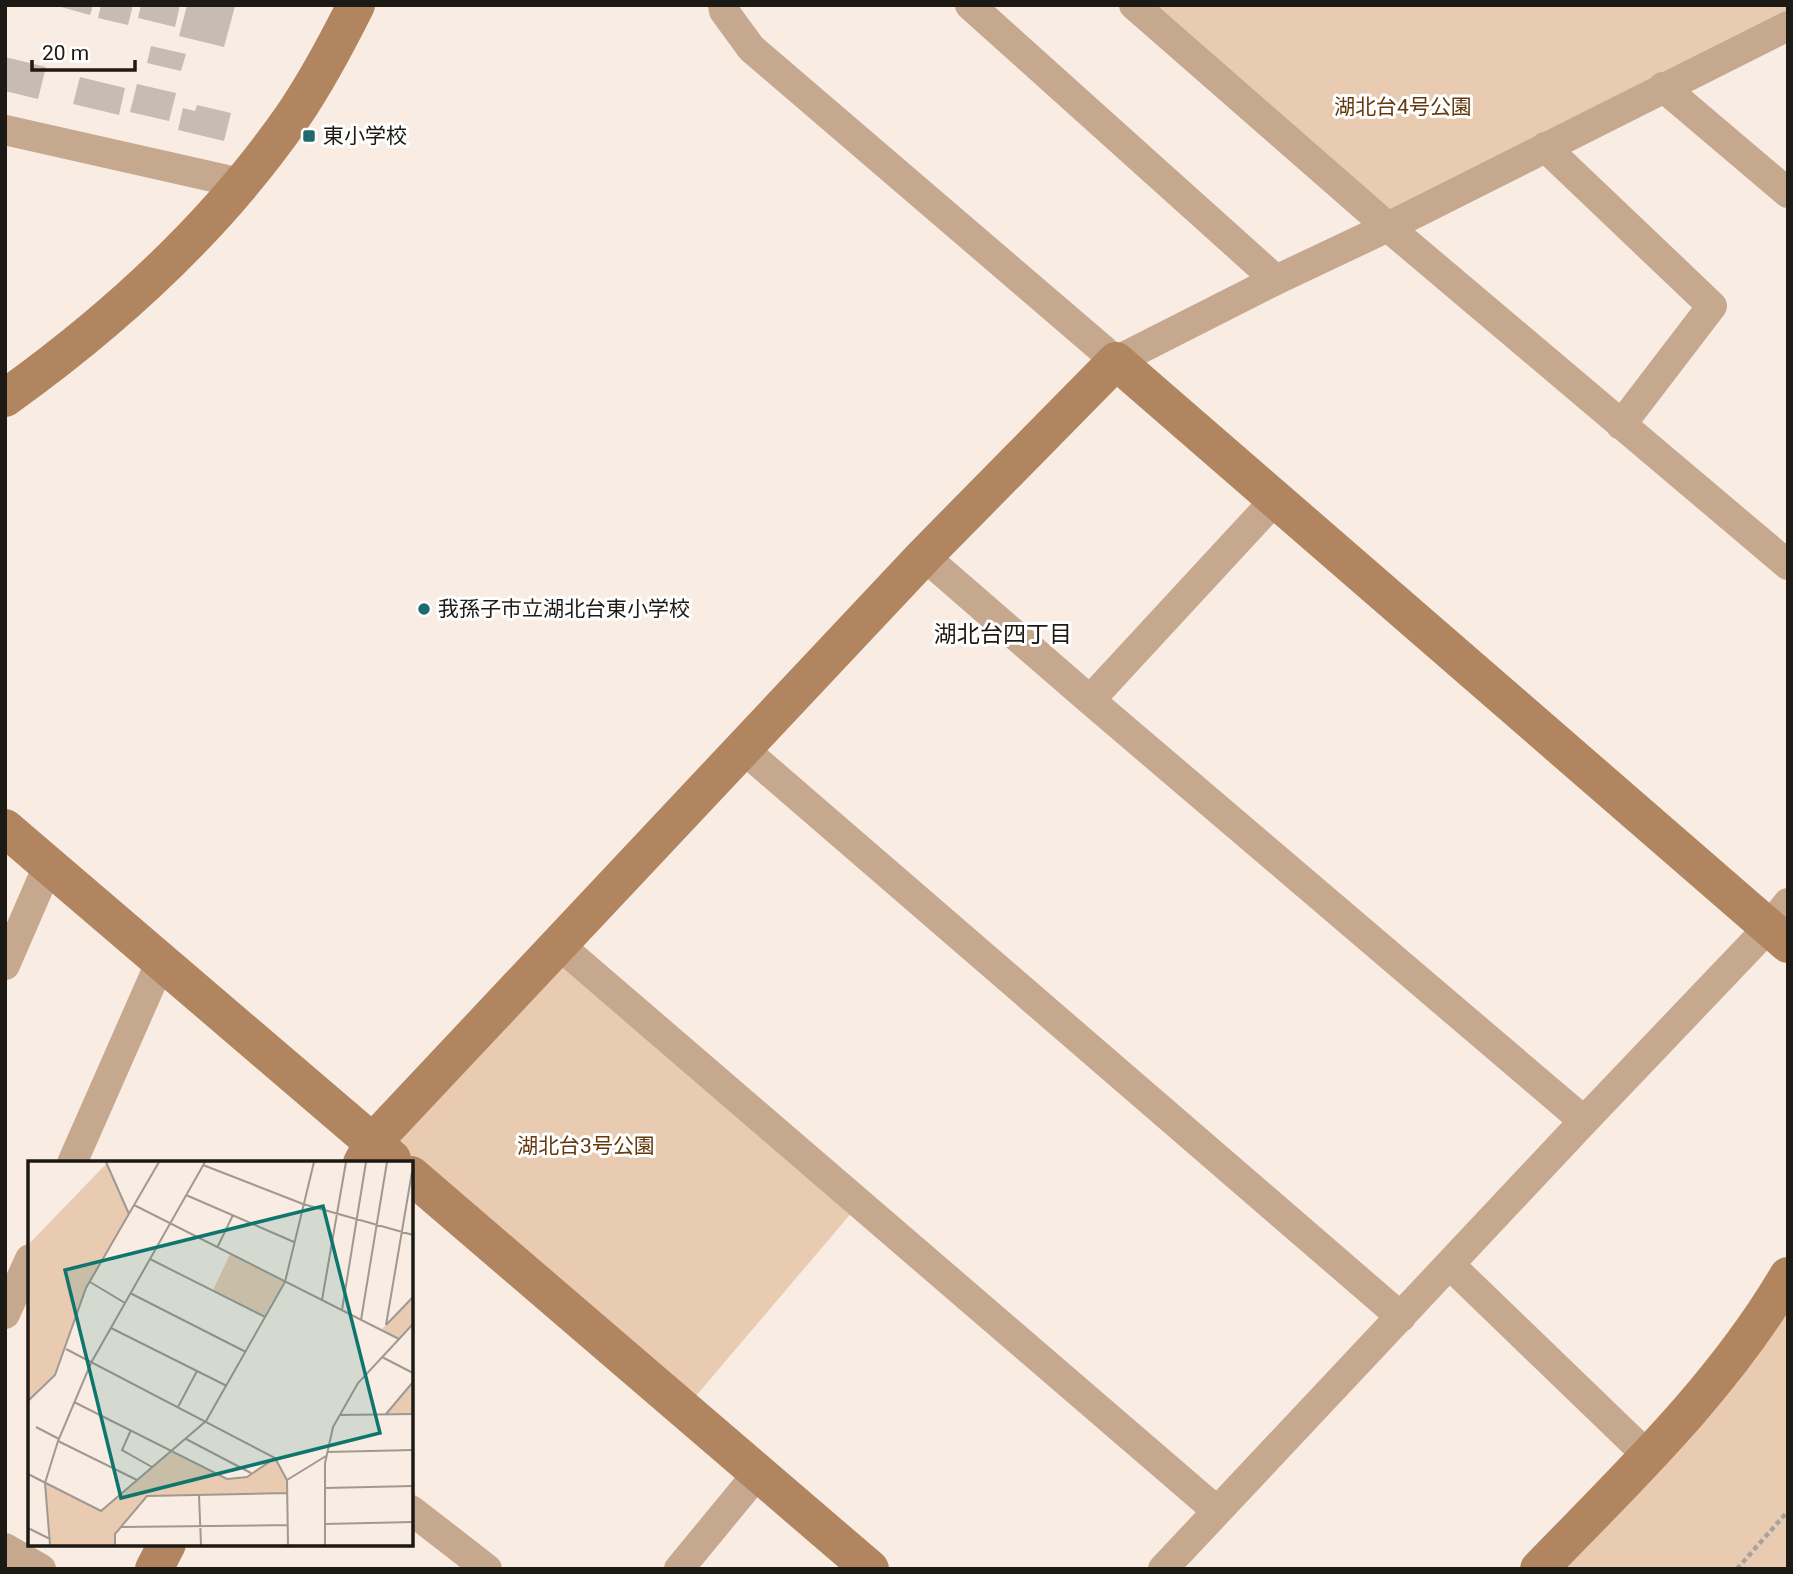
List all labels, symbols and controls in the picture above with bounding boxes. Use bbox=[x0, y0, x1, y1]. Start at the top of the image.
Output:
scale bar bbox=[32, 28, 135, 72]
text: 20 m bbox=[42, 41, 89, 65]
park label: 湖北台4号公園 bbox=[1334, 95, 1472, 119]
place label: 東小学校 bbox=[323, 124, 407, 148]
marker: 東小学校 bbox=[301, 128, 317, 144]
place label: 我孫子市立湖北台東小学校 bbox=[438, 597, 690, 621]
marker: 我孫子市立湖北台東小学校 bbox=[416, 601, 432, 617]
district label: 湖北台四丁目 bbox=[934, 621, 1072, 648]
park label: 湖北台3号公園 bbox=[517, 1134, 655, 1158]
inset map bbox=[28, 1161, 413, 1546]

